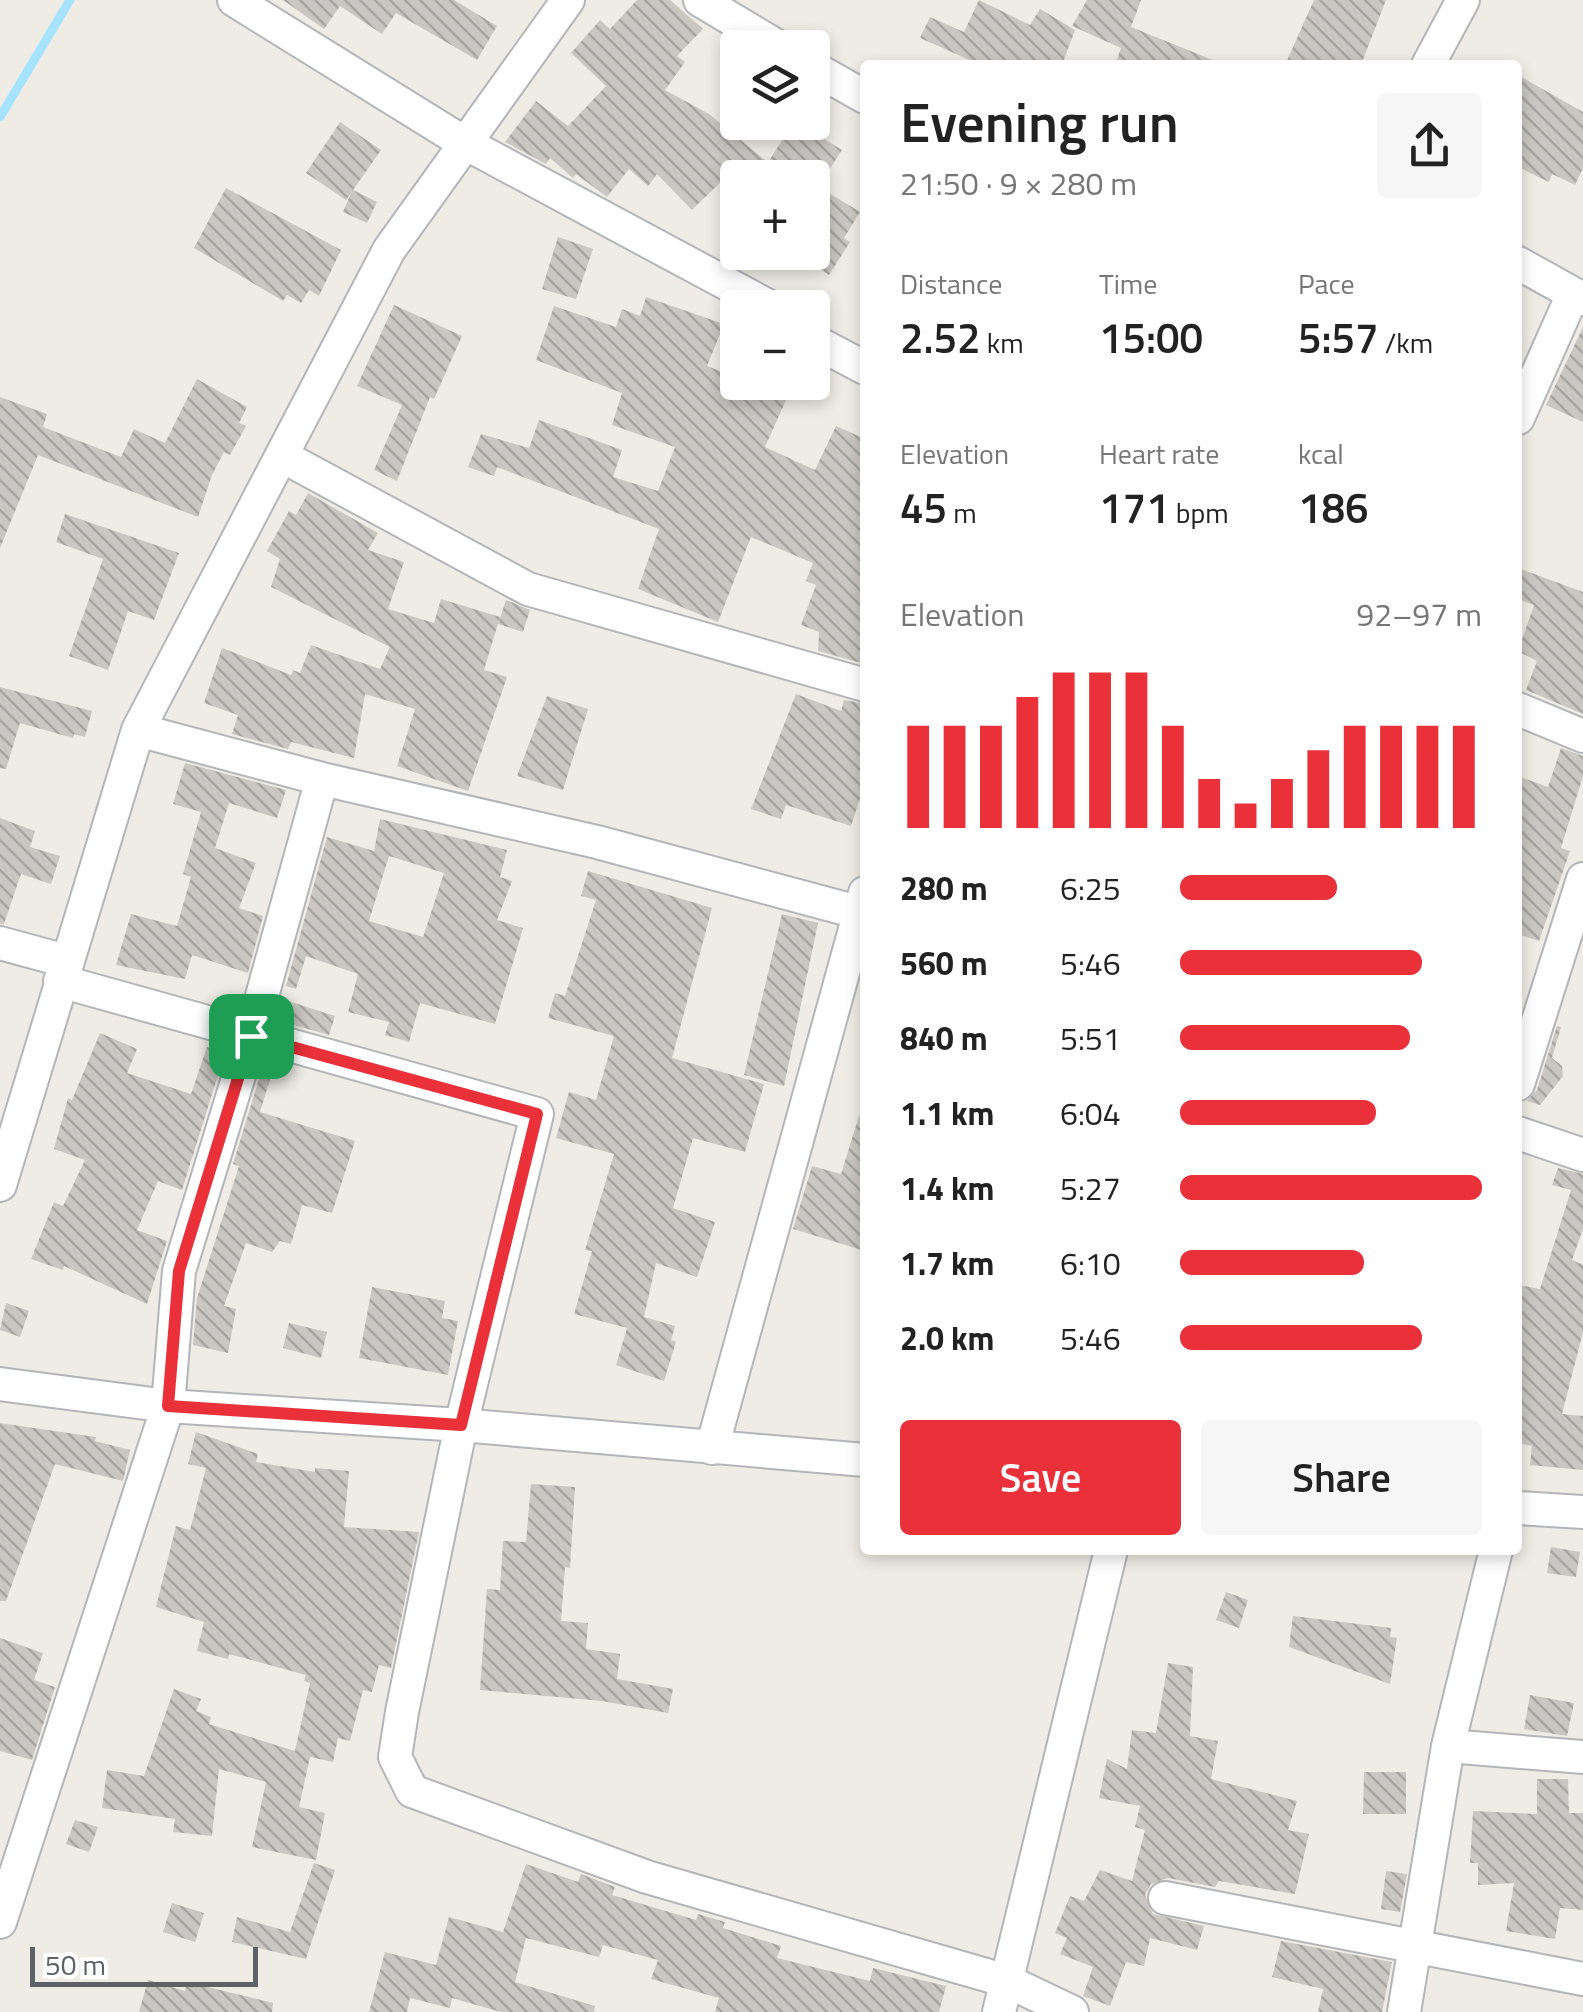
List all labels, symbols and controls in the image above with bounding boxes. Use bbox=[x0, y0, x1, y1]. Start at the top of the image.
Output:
map controls bbox=[720, 30, 830, 400]
button: layers bbox=[720, 30, 830, 140]
text: Evening run bbox=[900, 80, 1179, 163]
button: share bbox=[1377, 93, 1482, 198]
text: 21:50 · 9 × 280 m bbox=[900, 159, 1137, 207]
button: + bbox=[720, 160, 830, 270]
text: Distance bbox=[900, 262, 1002, 305]
text: Time bbox=[1099, 262, 1157, 305]
text: Pace bbox=[1298, 262, 1355, 305]
button: − bbox=[720, 290, 830, 400]
text: 2.52 bbox=[900, 305, 981, 369]
text: 15:00 bbox=[1099, 305, 1203, 369]
text: 5:57 bbox=[1298, 305, 1379, 369]
text: km bbox=[981, 321, 1024, 364]
text: /km bbox=[1379, 321, 1433, 364]
text: Elevation bbox=[900, 432, 1009, 475]
text: Heart rate bbox=[1099, 432, 1219, 475]
text: kcal bbox=[1298, 432, 1344, 475]
text: 45 bbox=[900, 475, 947, 539]
text: 171 bbox=[1099, 475, 1170, 539]
text: 186 bbox=[1298, 475, 1369, 539]
text: m bbox=[947, 491, 977, 534]
text: bpm bbox=[1170, 491, 1229, 534]
text: Elevation bbox=[900, 590, 1024, 638]
text: 92–97 m bbox=[1356, 590, 1482, 638]
text: 280 m bbox=[900, 864, 988, 912]
text: 6:25 bbox=[1060, 864, 1121, 912]
text: 560 m bbox=[900, 939, 988, 987]
text: 5:46 bbox=[1060, 939, 1121, 987]
pin bbox=[209, 994, 294, 1079]
icon: arrive bbox=[224, 1009, 279, 1064]
text: 840 m bbox=[900, 1014, 988, 1062]
text: 5:51 bbox=[1060, 1014, 1121, 1062]
text: 1.1 km bbox=[900, 1089, 994, 1137]
text: 6:04 bbox=[1060, 1089, 1121, 1137]
text: 1.4 km bbox=[900, 1164, 994, 1212]
text: 5:27 bbox=[1060, 1164, 1121, 1212]
text: 1.7 km bbox=[900, 1239, 994, 1287]
text: 6:10 bbox=[1060, 1239, 1121, 1287]
text: 2.0 km bbox=[900, 1314, 994, 1362]
text: 5:46 bbox=[1060, 1314, 1121, 1362]
button: Save bbox=[900, 1420, 1181, 1535]
button: Share bbox=[1201, 1420, 1482, 1535]
scale bar bbox=[30, 1942, 258, 1986]
text: 50 m bbox=[45, 1943, 106, 1986]

